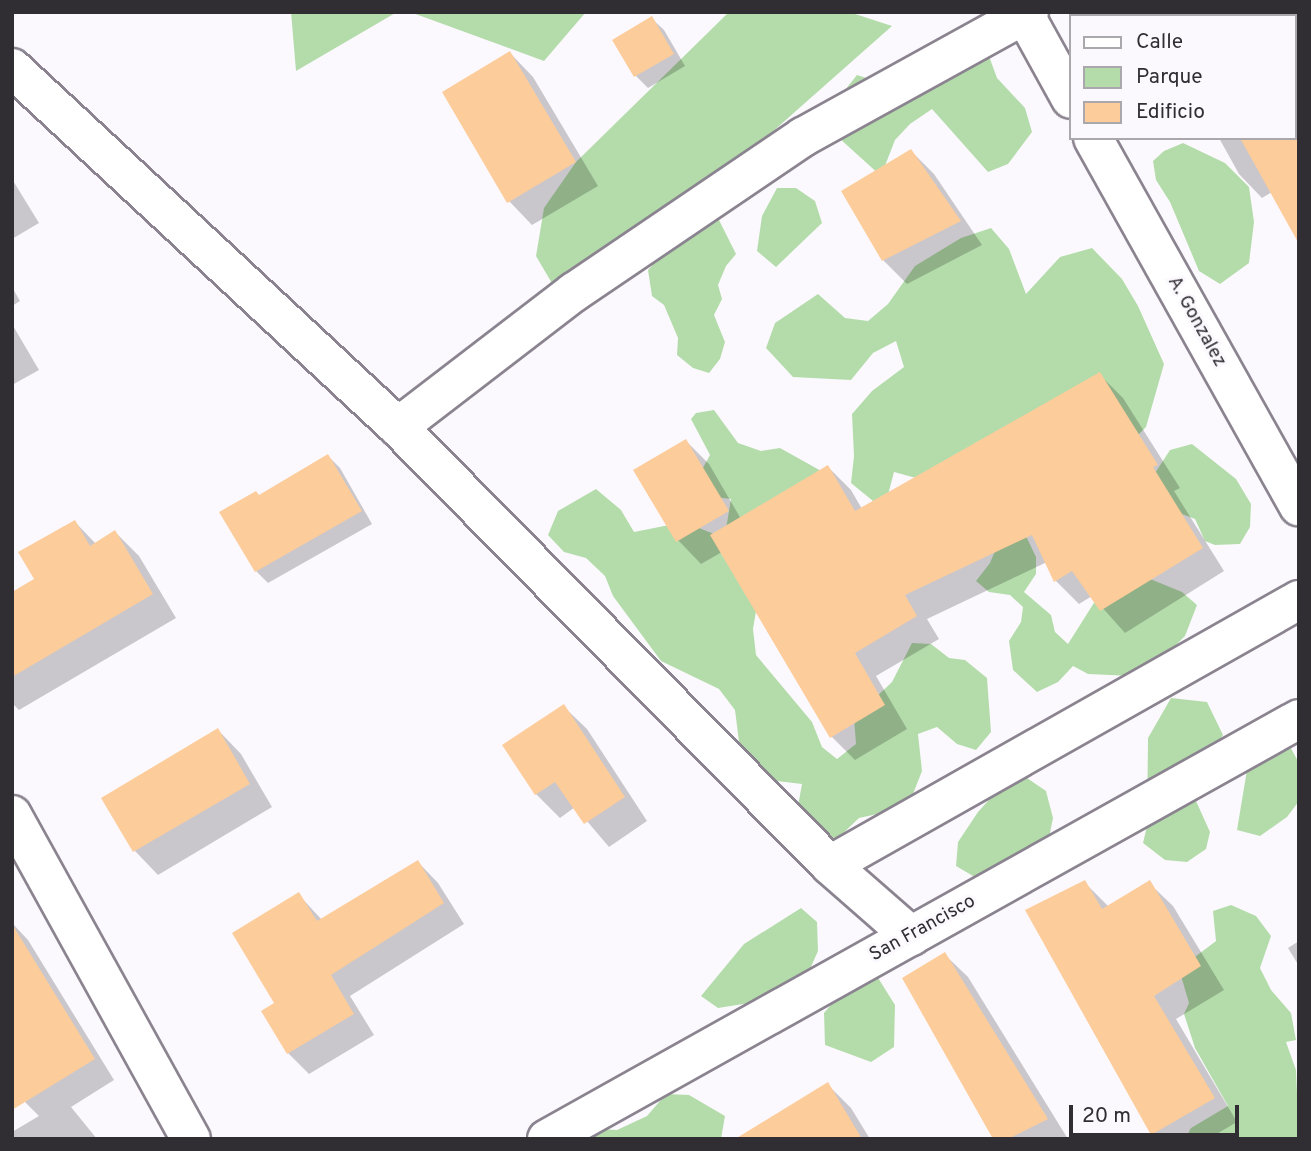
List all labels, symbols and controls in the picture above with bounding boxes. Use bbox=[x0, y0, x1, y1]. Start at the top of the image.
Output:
legend bbox=[1070, 14, 1297, 140]
text: Calle bbox=[1136, 29, 1183, 56]
text: Parque bbox=[1136, 64, 1203, 91]
text: Edificio bbox=[1136, 99, 1205, 126]
street label: A. Gonzalez bbox=[1162, 273, 1230, 371]
street label: San Francisco bbox=[866, 891, 980, 967]
scale bar bbox=[1073, 1092, 1243, 1136]
text: 20 m bbox=[1082, 1103, 1131, 1130]

